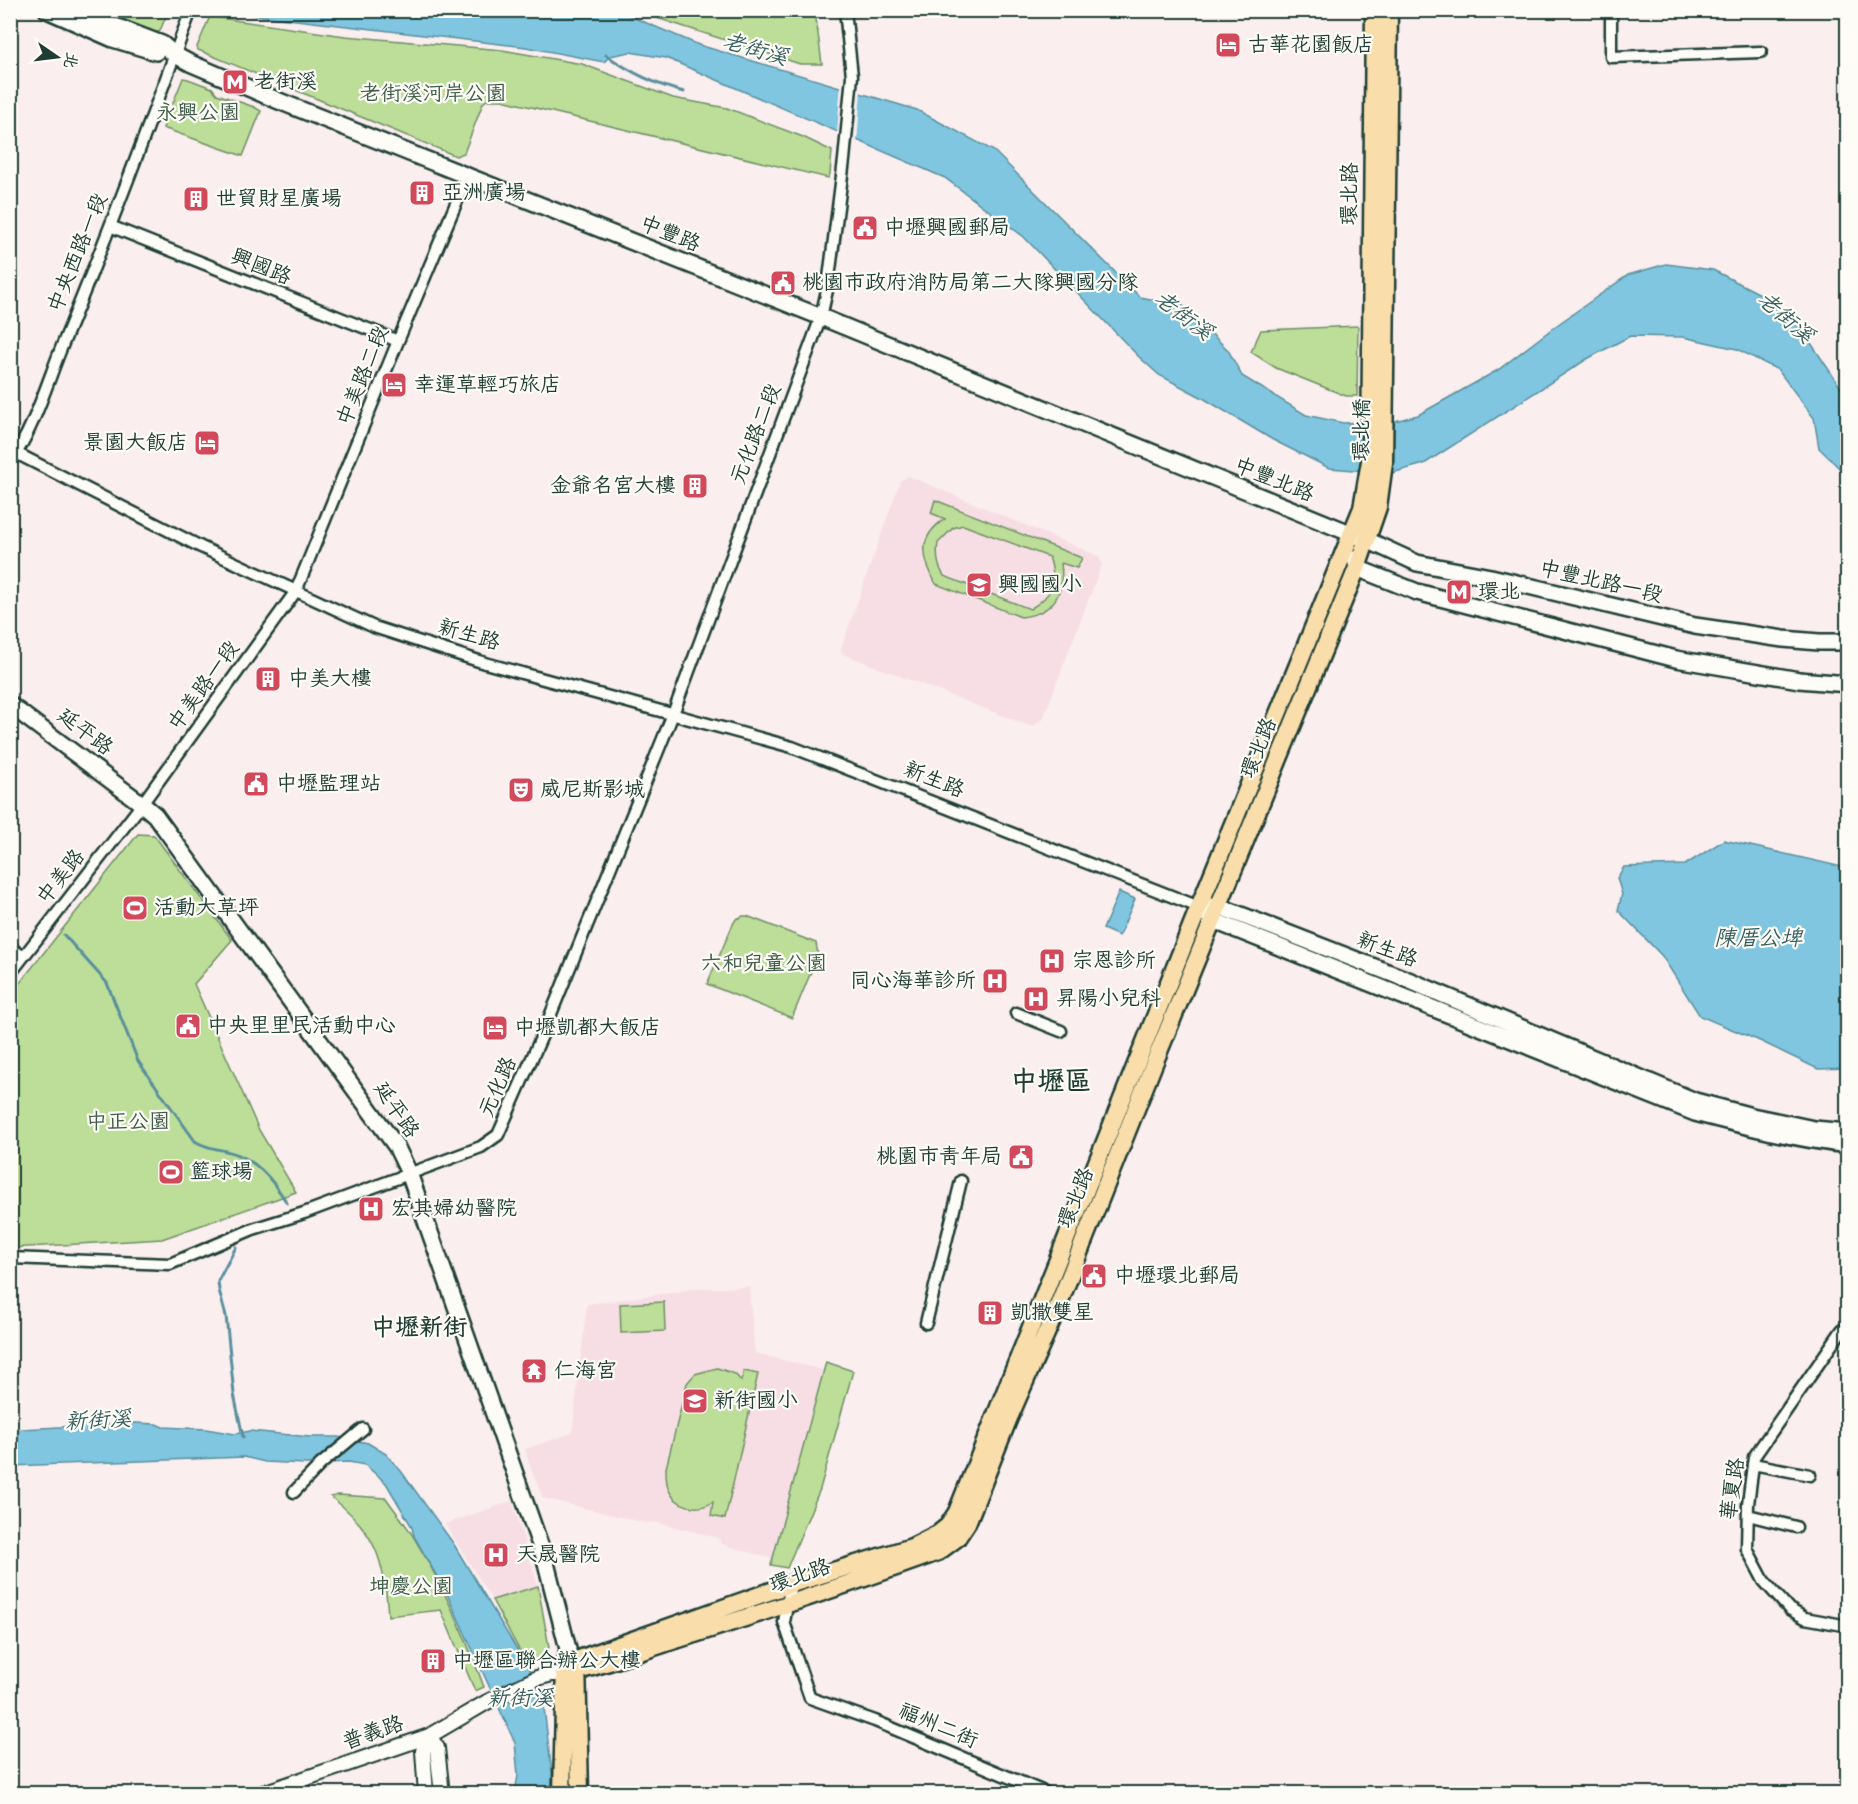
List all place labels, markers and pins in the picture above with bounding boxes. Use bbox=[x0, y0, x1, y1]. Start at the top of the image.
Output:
hotel icon: 古華花園飯店 bbox=[1213, 30, 1243, 60]
place label: 古華花園飯店 bbox=[1248, 31, 1374, 59]
metro station icon: 老街溪 bbox=[220, 67, 250, 97]
place label: 老街溪 bbox=[254, 68, 317, 96]
building icon: 亞洲廣場 bbox=[407, 178, 437, 208]
place label: 亞洲廣場 bbox=[442, 179, 526, 207]
building icon: 世貿財星廣場 bbox=[181, 184, 211, 214]
place label: 世貿財星廣場 bbox=[216, 185, 342, 213]
public building icon: 中壢興國郵局 bbox=[850, 213, 880, 243]
place label: 中壢興國郵局 bbox=[884, 214, 1010, 242]
public building icon: 桃園市政府消防局第二大隊興國分隊 bbox=[768, 268, 798, 298]
place label: 桃園市政府消防局第二大隊興國分隊 bbox=[802, 269, 1138, 297]
hotel icon: 幸運草輕巧旅店 bbox=[379, 370, 409, 400]
place label: 幸運草輕巧旅店 bbox=[414, 371, 561, 399]
hotel icon: 景園大飯店 bbox=[192, 428, 222, 458]
place label: 景園大飯店 bbox=[83, 429, 188, 457]
building icon: 金爺名宮大樓 bbox=[680, 471, 710, 501]
place label: 金爺名宮大樓 bbox=[550, 472, 676, 500]
school or university icon: 興國國小 bbox=[964, 570, 994, 600]
place label: 興國國小 bbox=[998, 571, 1082, 599]
metro station icon: 環北 bbox=[1444, 577, 1474, 607]
place label: 環北 bbox=[1478, 578, 1520, 606]
building icon: 中美大樓 bbox=[253, 664, 283, 694]
place label: 中美大樓 bbox=[288, 665, 372, 693]
public building icon: 中壢監理站 bbox=[241, 769, 271, 799]
place label: 中壢監理站 bbox=[276, 770, 381, 798]
theatre icon: 威尼斯影城 bbox=[506, 775, 536, 805]
place label: 威尼斯影城 bbox=[540, 776, 645, 804]
sports icon: 活動大草坪 bbox=[120, 893, 150, 923]
place label: 活動大草坪 bbox=[154, 894, 259, 922]
hospital icon: 宗恩診所 bbox=[1037, 946, 1067, 976]
place label: 宗恩診所 bbox=[1072, 947, 1156, 975]
hospital icon: 同心海華診所 bbox=[980, 966, 1010, 996]
place label: 同心海華診所 bbox=[850, 967, 976, 995]
hospital icon: 昇陽小兒科 bbox=[1021, 984, 1051, 1014]
place label: 昇陽小兒科 bbox=[1056, 985, 1161, 1013]
public building icon: 中央里里民活動中心 bbox=[173, 1011, 203, 1041]
place label: 中央里里民活動中心 bbox=[207, 1012, 396, 1040]
hotel icon: 中壢凱都大飯店 bbox=[480, 1013, 510, 1043]
place label: 中壢凱都大飯店 bbox=[514, 1014, 661, 1042]
public building icon: 桃園市青年局 bbox=[1006, 1142, 1036, 1172]
place label: 桃園市青年局 bbox=[876, 1143, 1002, 1171]
sports icon: 籃球場 bbox=[156, 1157, 186, 1187]
place label: 籃球場 bbox=[190, 1158, 253, 1186]
hospital icon: 宏其婦幼醫院 bbox=[356, 1194, 386, 1224]
place label: 宏其婦幼醫院 bbox=[391, 1195, 517, 1223]
public building icon: 中壢環北郵局 bbox=[1079, 1261, 1109, 1291]
place label: 中壢環北郵局 bbox=[1114, 1262, 1240, 1290]
building icon: 凱撒雙星 bbox=[975, 1298, 1005, 1328]
place label: 凱撒雙星 bbox=[1010, 1299, 1094, 1327]
temple icon: 仁海宮 bbox=[519, 1356, 549, 1386]
place label: 仁海宮 bbox=[554, 1357, 617, 1385]
school or university icon: 新街國小 bbox=[680, 1386, 710, 1416]
place label: 新街國小 bbox=[714, 1387, 798, 1415]
hospital icon: 天晟醫院 bbox=[481, 1540, 511, 1570]
place label: 天晟醫院 bbox=[516, 1541, 600, 1569]
building icon: 中壢區聯合辦公大樓 bbox=[418, 1646, 448, 1676]
place label: 中壢區聯合辦公大樓 bbox=[452, 1647, 641, 1675]

